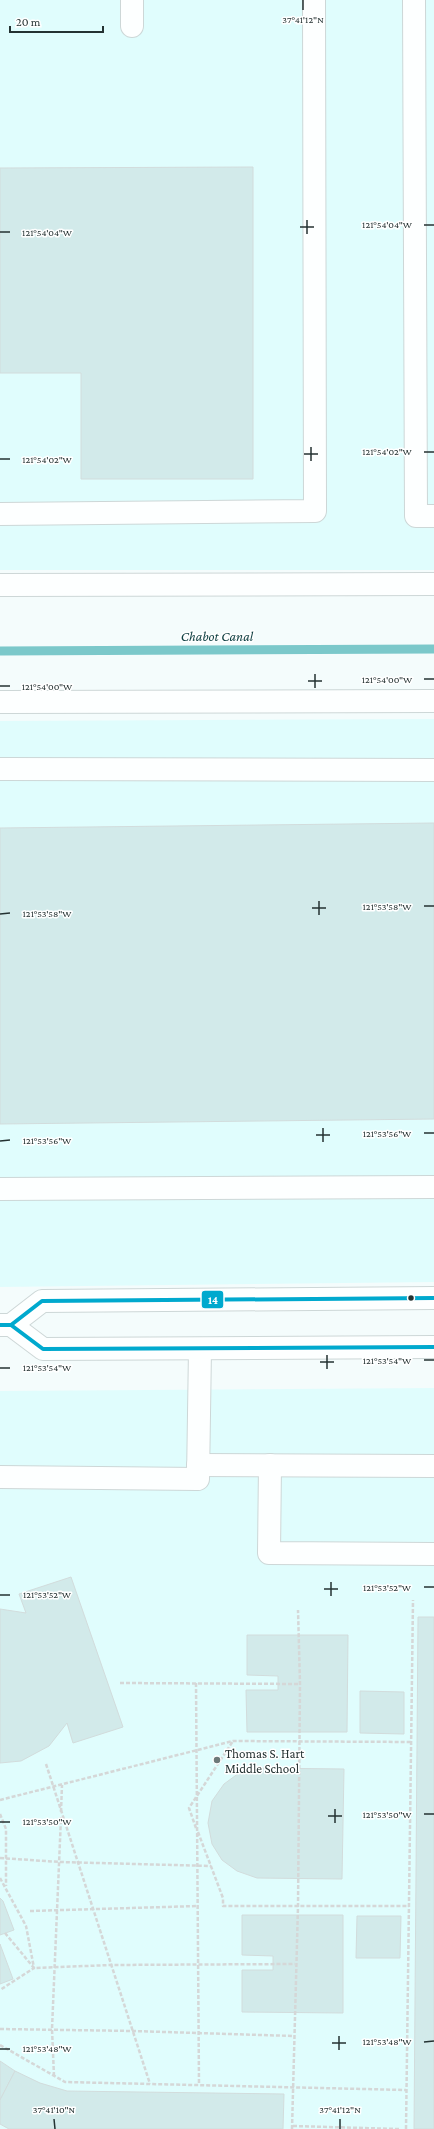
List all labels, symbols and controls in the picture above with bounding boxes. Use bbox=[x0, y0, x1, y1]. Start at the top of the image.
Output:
scale bar bbox=[10, 8, 103, 34]
text: 37°41'12"N bbox=[282, 14, 324, 25]
text: 20 m bbox=[16, 15, 41, 29]
text: 121°54'04"W bbox=[362, 219, 413, 230]
text: 121°54'04"W bbox=[22, 227, 73, 238]
text: 121°54'02"W bbox=[362, 446, 413, 457]
text: 121°54'02"W bbox=[22, 454, 73, 465]
water label: Chabot Canal bbox=[181, 628, 254, 644]
text: 121°54'00"W bbox=[362, 674, 413, 685]
text: 121°54'00"W bbox=[22, 681, 73, 692]
text: 121°53'58"W bbox=[363, 901, 412, 912]
text: 121°53'58"W bbox=[23, 908, 72, 919]
text: 121°53'56"W bbox=[363, 1128, 412, 1139]
text: 121°53'56"W bbox=[23, 1135, 72, 1146]
line badge: 14 bbox=[201, 1290, 224, 1309]
unlabelled marker bbox=[406, 1293, 416, 1303]
text: 14 bbox=[208, 1294, 218, 1306]
text: 121°53'54"W bbox=[363, 1355, 412, 1366]
text: 121°53'54"W bbox=[23, 1362, 72, 1373]
text: 121°53'52"W bbox=[363, 1582, 412, 1593]
text: 121°53'52"W bbox=[23, 1589, 72, 1600]
place label: Thomas S. Hart Middle School bbox=[225, 1746, 305, 1776]
marker: Thomas S. Hart Middle School bbox=[212, 1755, 222, 1765]
text: 121°53'50"W bbox=[362, 1809, 412, 1820]
text: 121°53'50"W bbox=[22, 1816, 72, 1827]
text: 121°53'48"W bbox=[362, 2036, 412, 2047]
text: 121°53'48"W bbox=[22, 2043, 72, 2054]
text: 37°41'10"N bbox=[33, 2104, 76, 2115]
text: 37°41'12"N bbox=[319, 2104, 361, 2115]

